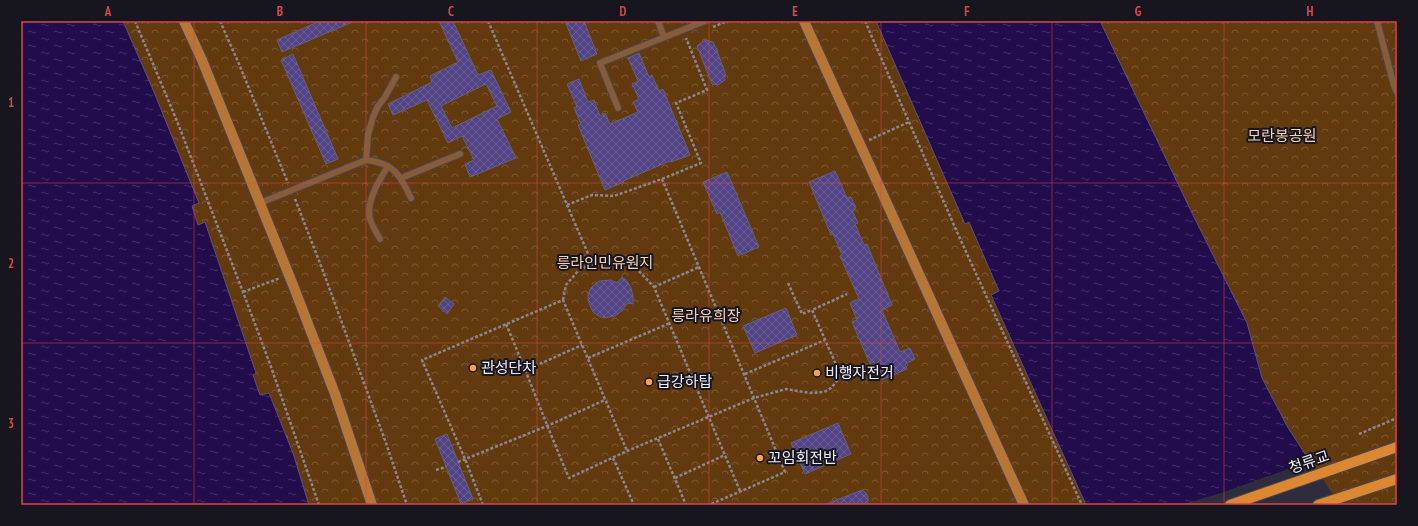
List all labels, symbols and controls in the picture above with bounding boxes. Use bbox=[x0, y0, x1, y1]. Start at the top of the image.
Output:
text: A bbox=[104, 3, 112, 20]
text: B bbox=[277, 3, 283, 20]
text: C bbox=[448, 3, 454, 20]
text: D bbox=[620, 3, 627, 20]
text: E bbox=[792, 3, 798, 20]
text: F bbox=[964, 3, 970, 20]
text: G bbox=[1135, 3, 1142, 20]
text: H bbox=[1307, 3, 1314, 20]
text: 1 bbox=[8, 94, 14, 111]
park label: 모란봉공원 bbox=[1247, 126, 1317, 145]
park label: 릉라인민유원지 bbox=[557, 253, 653, 272]
text: 2 bbox=[8, 255, 14, 272]
park label: 릉라유희장 bbox=[671, 306, 741, 325]
place label: 관성단차 bbox=[481, 358, 536, 377]
marker: 관성단차 bbox=[468, 363, 478, 373]
place label: 비행자전거 bbox=[825, 363, 894, 382]
marker: 비행자전거 bbox=[812, 368, 822, 378]
place label: 급강하탑 bbox=[657, 372, 712, 391]
marker: 급강하탑 bbox=[644, 377, 654, 387]
text: 3 bbox=[8, 415, 14, 432]
street label: 청류교 bbox=[1286, 446, 1332, 477]
place label: 꼬임회전반 bbox=[768, 448, 837, 467]
marker: 꼬임회전반 bbox=[755, 453, 765, 463]

